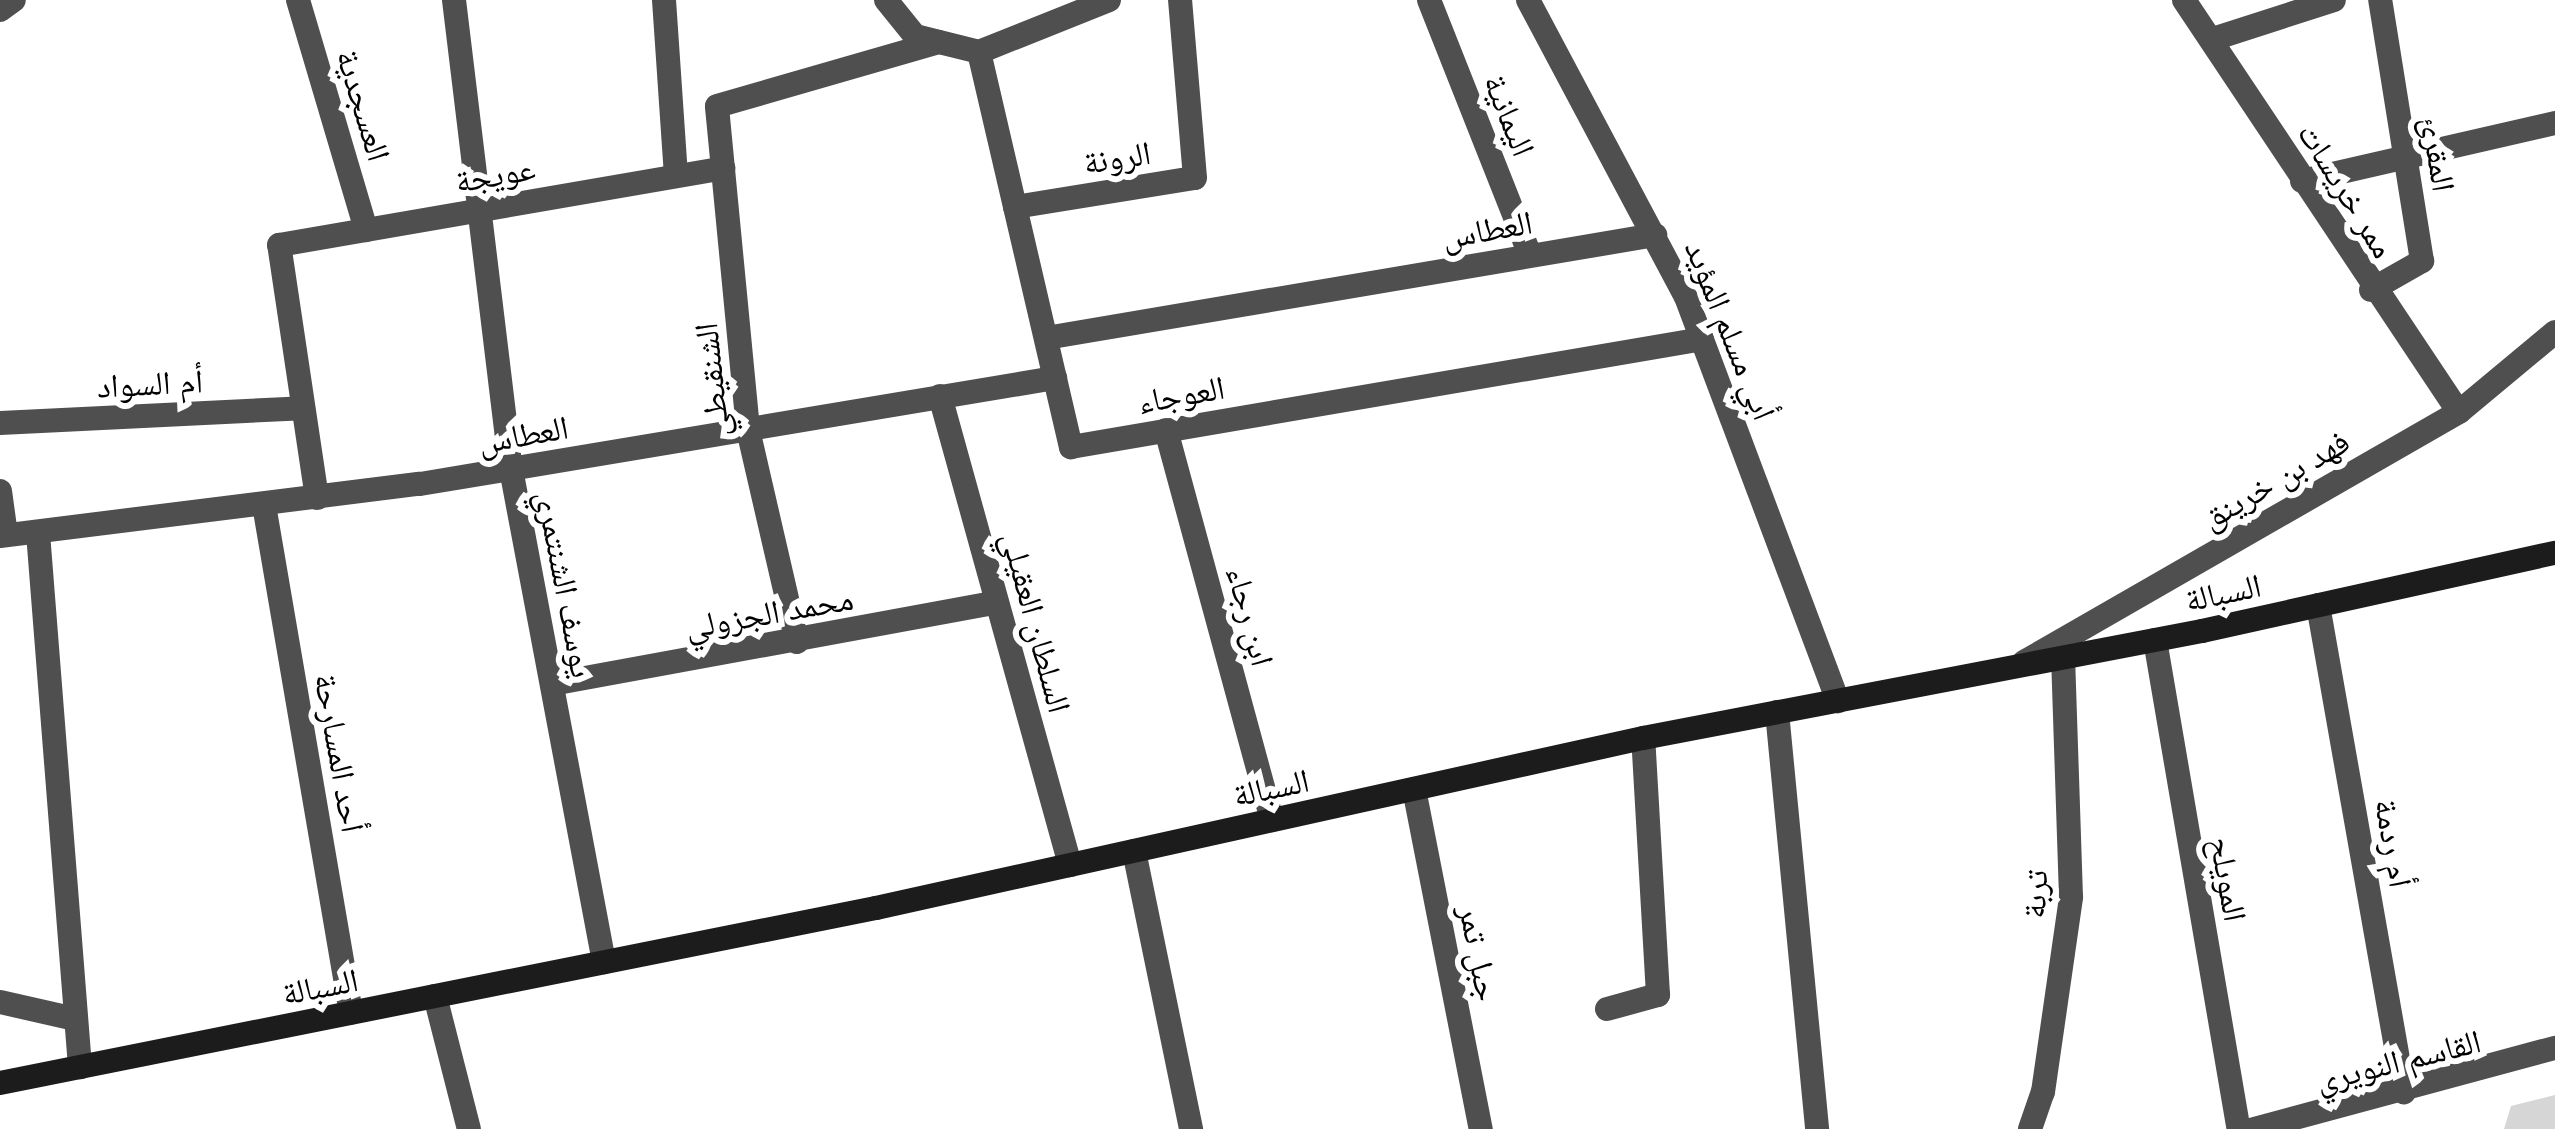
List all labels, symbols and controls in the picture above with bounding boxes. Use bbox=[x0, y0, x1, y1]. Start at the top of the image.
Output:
street label: العسجدية bbox=[328, 45, 400, 165]
street label: اليمانية bbox=[1476, 68, 1544, 162]
street label: المقرئ bbox=[2414, 114, 2464, 194]
street label: ممر خريسات bbox=[2290, 115, 2404, 265]
street label: الرونة bbox=[1081, 132, 1153, 182]
street label: عويجة bbox=[452, 148, 538, 200]
street label: العطاس bbox=[1439, 202, 1535, 256]
street label: أبي مسلم المؤيد bbox=[1677, 234, 1785, 426]
street label: الشنقيطي bbox=[685, 321, 737, 439]
street label: أم السواد bbox=[96, 360, 204, 406]
street label: العوجاء bbox=[1134, 367, 1228, 421]
street label: العطاس bbox=[475, 407, 571, 461]
street label: فهد بن خرينق bbox=[2194, 421, 2356, 537]
street label: يوسف الشنتمري bbox=[528, 487, 604, 681]
street label: السلطان العقيلي bbox=[994, 527, 1080, 717]
street label: ابن رجاء bbox=[1219, 562, 1283, 670]
street label: السبالة bbox=[2181, 565, 2265, 619]
street label: محمد الجزولي bbox=[682, 578, 856, 646]
street label: أحد المسارحة bbox=[307, 671, 373, 835]
street label: السبالة bbox=[1229, 760, 1313, 814]
street label: أم ردمة bbox=[2367, 796, 2421, 890]
street label: المويلح bbox=[2202, 834, 2256, 924]
street label: تربة bbox=[2013, 869, 2055, 919]
street label: جبل تمر bbox=[1451, 902, 1509, 1004]
street label: السبالة bbox=[279, 959, 361, 1013]
street label: القاسم النويري bbox=[2311, 1020, 2485, 1100]

